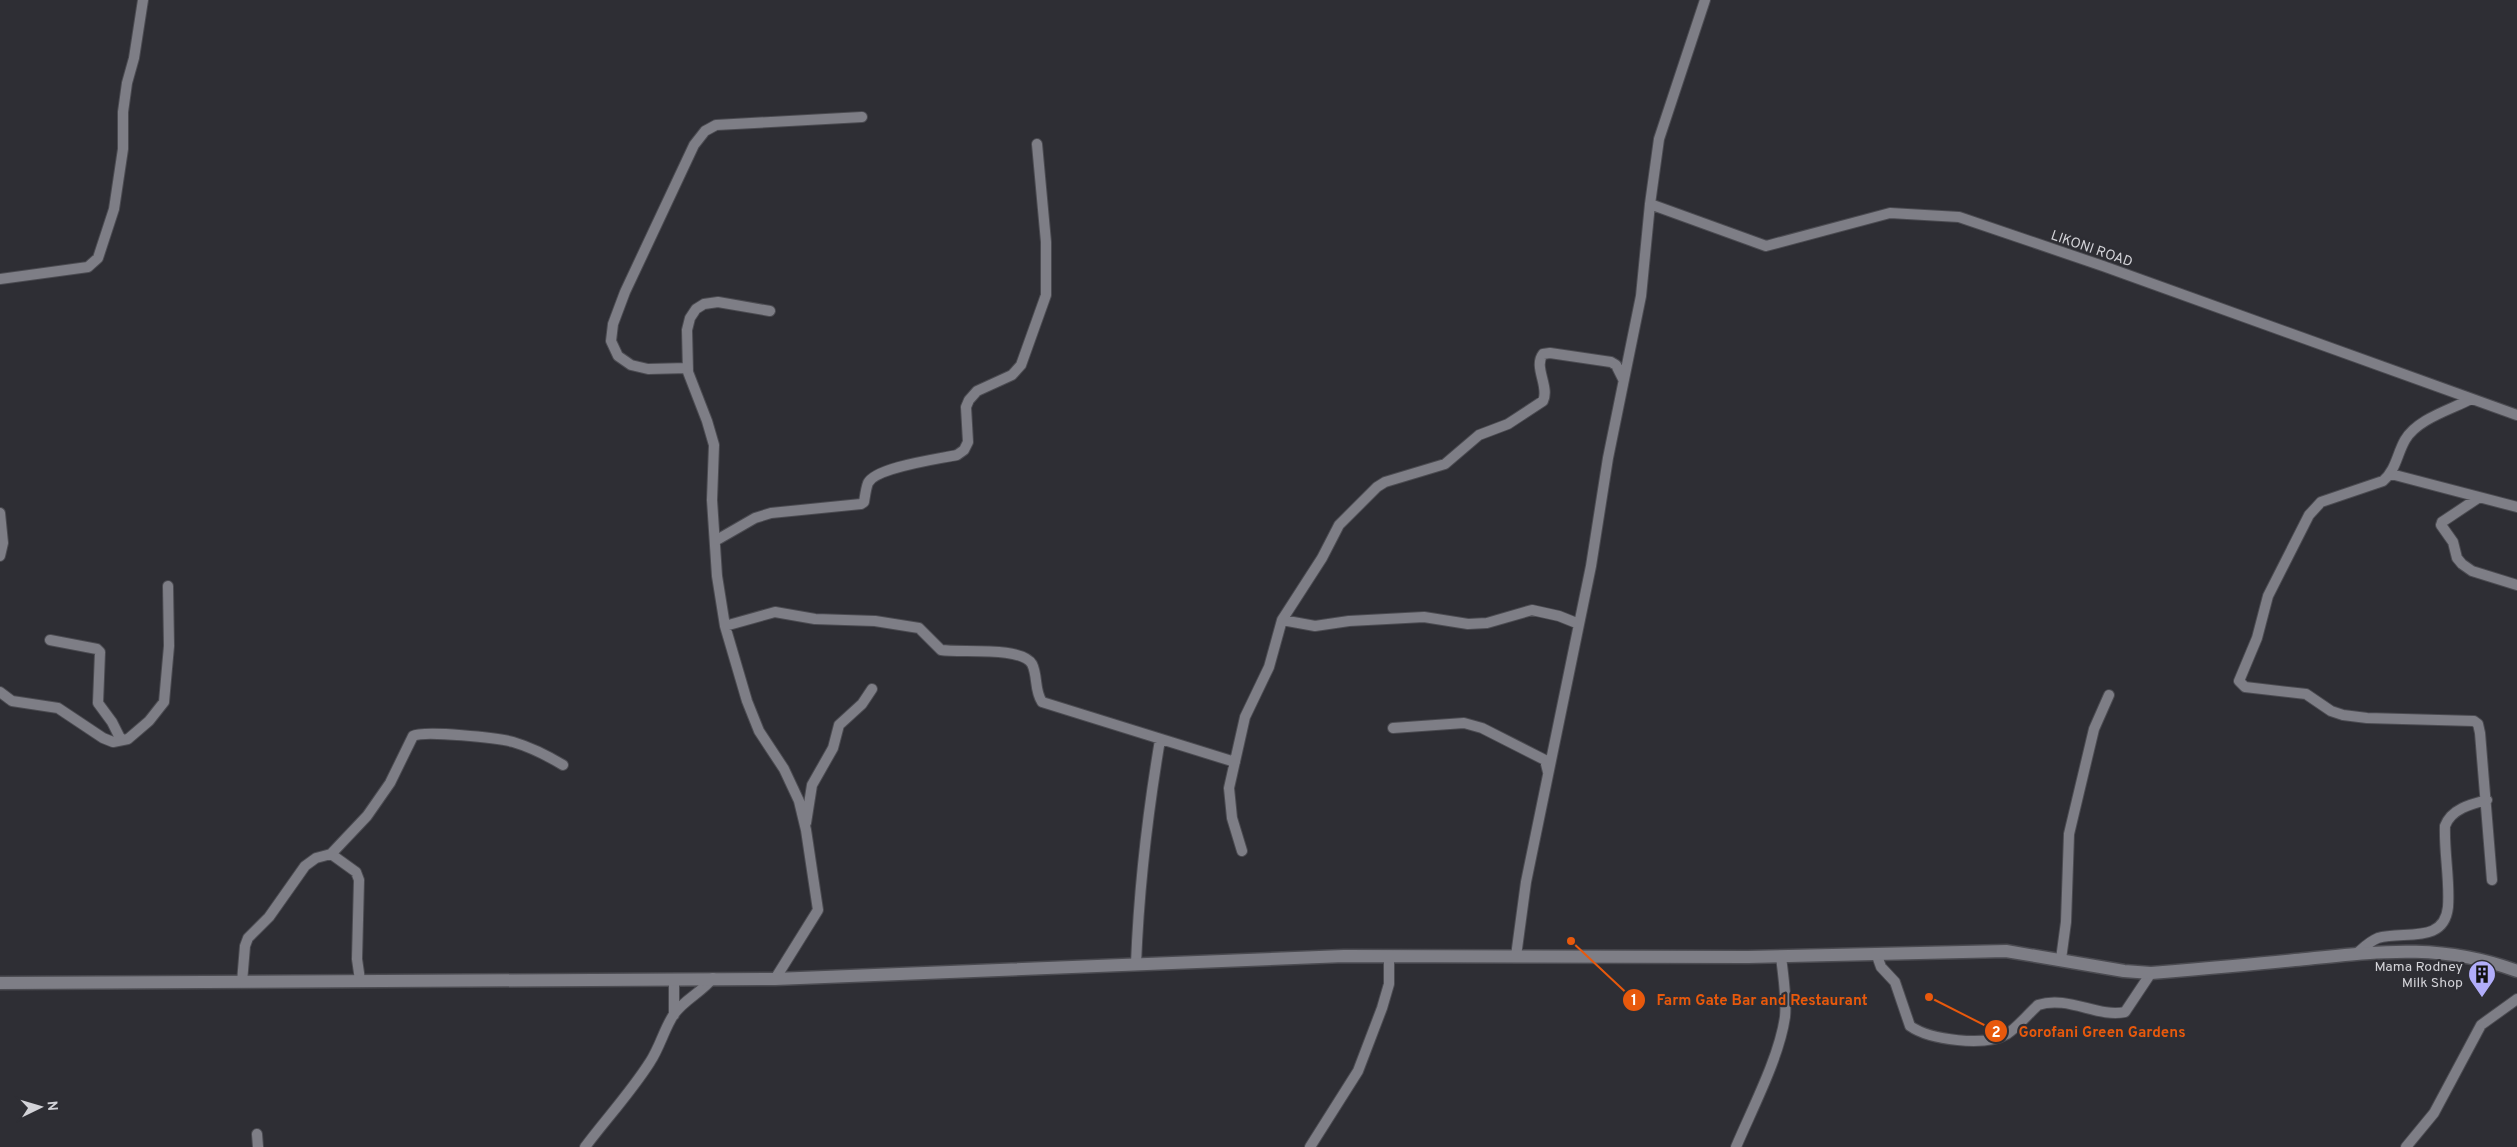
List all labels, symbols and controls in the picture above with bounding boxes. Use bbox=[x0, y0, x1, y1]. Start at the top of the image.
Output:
street label: LIKONI ROAD bbox=[2048, 227, 2135, 271]
place label: Mama Rodney Milk Shop bbox=[2374, 959, 2463, 992]
building icon: Mama Rodney Milk Shop bbox=[2467, 959, 2497, 998]
callout: Farm Gate Bar and Restaurant bbox=[1621, 985, 1877, 1015]
text: 1 bbox=[1631, 992, 1637, 1011]
text: Farm Gate Bar and Restaurant bbox=[1656, 992, 1868, 1011]
callout: Gorofani Green Gardens bbox=[1984, 1016, 2196, 1046]
text: 2 bbox=[1991, 1024, 2001, 1043]
text: Gorofani Green Gardens bbox=[2018, 1024, 2186, 1043]
north arrow bbox=[15, 1082, 65, 1132]
text: N bbox=[43, 1100, 60, 1112]

